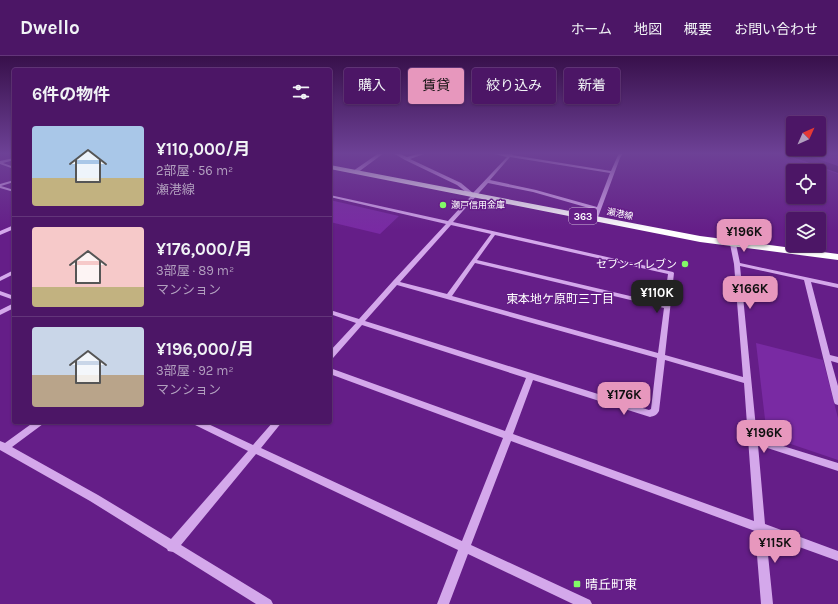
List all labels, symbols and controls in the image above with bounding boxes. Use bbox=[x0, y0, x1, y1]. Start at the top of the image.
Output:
text: Dwello bbox=[20, 17, 80, 39]
text: ホーム bbox=[570, 21, 612, 38]
text: 地図 bbox=[634, 21, 662, 38]
text: 概要 bbox=[684, 21, 712, 38]
text: お問い合わせ bbox=[734, 21, 818, 38]
chip: 購入 bbox=[344, 68, 400, 104]
chip: 賃貸 bbox=[408, 68, 464, 104]
chip: 絞り込み bbox=[472, 68, 556, 104]
chip: 新着 bbox=[564, 68, 620, 104]
icon: filters bbox=[290, 81, 312, 103]
text: 6件の物件 bbox=[32, 84, 110, 104]
north arrow bbox=[786, 116, 826, 156]
map controls bbox=[786, 116, 826, 252]
text: ¥110,000/月 bbox=[156, 139, 250, 159]
icon: home bbox=[64, 142, 112, 190]
text: 2部屋 · 56 m² bbox=[156, 163, 233, 178]
button: locate bbox=[786, 164, 826, 204]
text: 瀬港線 bbox=[156, 182, 195, 197]
marker: 瀬戸信用金庫 bbox=[438, 200, 448, 210]
place label: 瀬戸信用金庫 bbox=[451, 200, 505, 210]
street label: 瀬港線 bbox=[606, 207, 635, 222]
road number: 363 bbox=[569, 208, 597, 224]
button: layers bbox=[786, 212, 826, 252]
pin: ¥196K bbox=[716, 219, 772, 253]
text: ¥196K bbox=[726, 224, 762, 239]
text: ¥176,000/月 bbox=[156, 239, 252, 259]
icon: home bbox=[64, 243, 112, 291]
place label: セブン-イレブン bbox=[596, 258, 677, 271]
marker: セブン-イレブン bbox=[680, 259, 690, 269]
text: 3部屋 · 89 m² bbox=[156, 263, 234, 278]
pin: ¥166K bbox=[722, 276, 778, 310]
pin: ¥110K bbox=[629, 280, 685, 314]
text: ¥166K bbox=[732, 281, 768, 296]
text: マンション bbox=[156, 282, 221, 297]
text: ¥110K bbox=[640, 285, 674, 300]
district label: 東本地ケ原町三丁目 bbox=[506, 292, 614, 306]
text: ¥196,000/月 bbox=[156, 339, 254, 359]
icon: home bbox=[64, 343, 112, 391]
text: 3部屋 · 92 m² bbox=[156, 363, 234, 378]
text: マンション bbox=[156, 382, 221, 397]
pin: ¥176K bbox=[596, 382, 652, 416]
text: ¥176K bbox=[606, 387, 642, 402]
pin: ¥196K bbox=[736, 420, 792, 454]
text: ¥196K bbox=[746, 425, 782, 440]
pin: ¥115K bbox=[747, 530, 803, 564]
text: ¥115K bbox=[759, 535, 791, 550]
place label: 晴丘町東 bbox=[585, 577, 637, 592]
marker: 晴丘町東 bbox=[572, 579, 582, 589]

